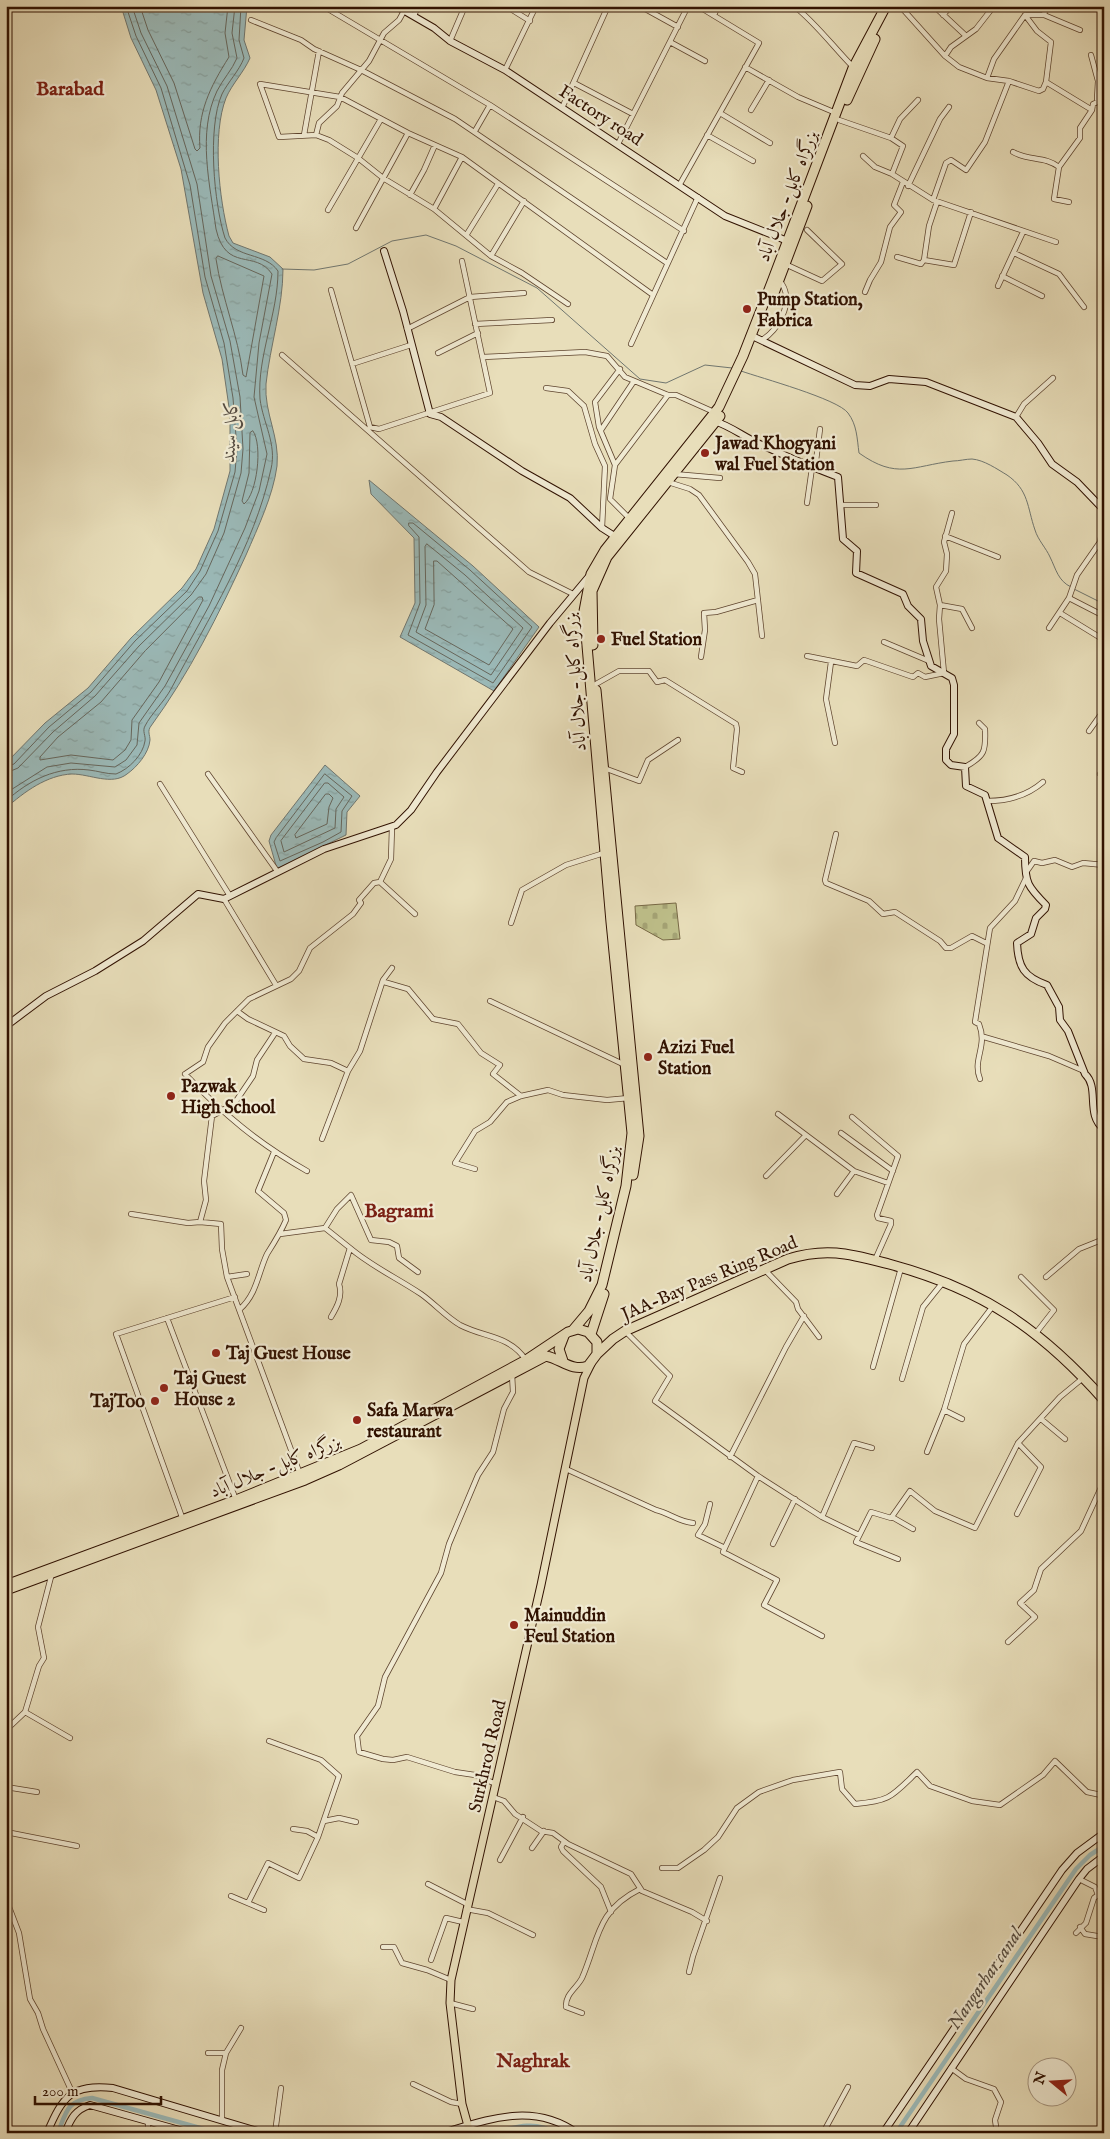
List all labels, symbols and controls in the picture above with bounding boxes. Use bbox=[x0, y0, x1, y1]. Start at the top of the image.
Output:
district label: Barabad bbox=[36, 77, 105, 102]
street label: Factory road bbox=[554, 81, 647, 152]
street label: بزرگراه کابل- جلال آباد bbox=[751, 127, 824, 266]
place label: Pump Station, Fabrica bbox=[757, 289, 863, 333]
marker: Pump Station, Fabrica bbox=[741, 303, 753, 315]
water label: کابل سيند bbox=[217, 399, 245, 463]
place label: Jawad Khogyani wal Fuel Station bbox=[713, 433, 836, 477]
marker: Jawad Khogyani wal Fuel Station bbox=[699, 447, 711, 459]
street label: بزرگراه کابل- جلال آباد bbox=[558, 612, 593, 752]
place label: Fuel Station bbox=[611, 629, 703, 652]
marker: Fuel Station bbox=[595, 633, 607, 645]
place label: Azizi Fuel Station bbox=[657, 1037, 735, 1081]
marker: Azizi Fuel Station bbox=[642, 1051, 654, 1063]
place label: Pazwak High School bbox=[181, 1076, 276, 1120]
marker: Pazwak High School bbox=[165, 1090, 177, 1102]
street label: بزرگراه کابل- جلال آباد bbox=[573, 1144, 626, 1285]
district label: Bagrami bbox=[364, 1199, 434, 1224]
street label: JAA-Bay Pass Ring Road bbox=[616, 1232, 801, 1328]
place label: Taj Guest House bbox=[225, 1343, 352, 1366]
marker: Taj Guest House bbox=[210, 1347, 222, 1359]
place label: Taj Guest House 2 bbox=[173, 1368, 247, 1412]
marker: Taj Guest House 2 bbox=[158, 1382, 170, 1394]
place label: TajToo bbox=[89, 1391, 145, 1414]
marker: TajToo bbox=[149, 1395, 161, 1407]
place label: Safa Marwa restaurant bbox=[367, 1400, 454, 1444]
marker: Safa Marwa restaurant bbox=[351, 1414, 363, 1426]
street label: بزرگراه کابل- جلال آباد bbox=[206, 1429, 344, 1504]
place label: Mainuddin Feul Station bbox=[524, 1605, 615, 1649]
marker: Mainuddin Feul Station bbox=[508, 1619, 520, 1631]
street label: Surkhrod Road bbox=[464, 1697, 513, 1815]
water label: Nangarhar canal bbox=[943, 1922, 1029, 2035]
district label: Naghrak bbox=[495, 2049, 571, 2074]
north arrow bbox=[1028, 2056, 1078, 2106]
text: N bbox=[1030, 2070, 1051, 2088]
scale bar bbox=[35, 2074, 161, 2106]
text: 200 m bbox=[42, 2082, 79, 2101]

